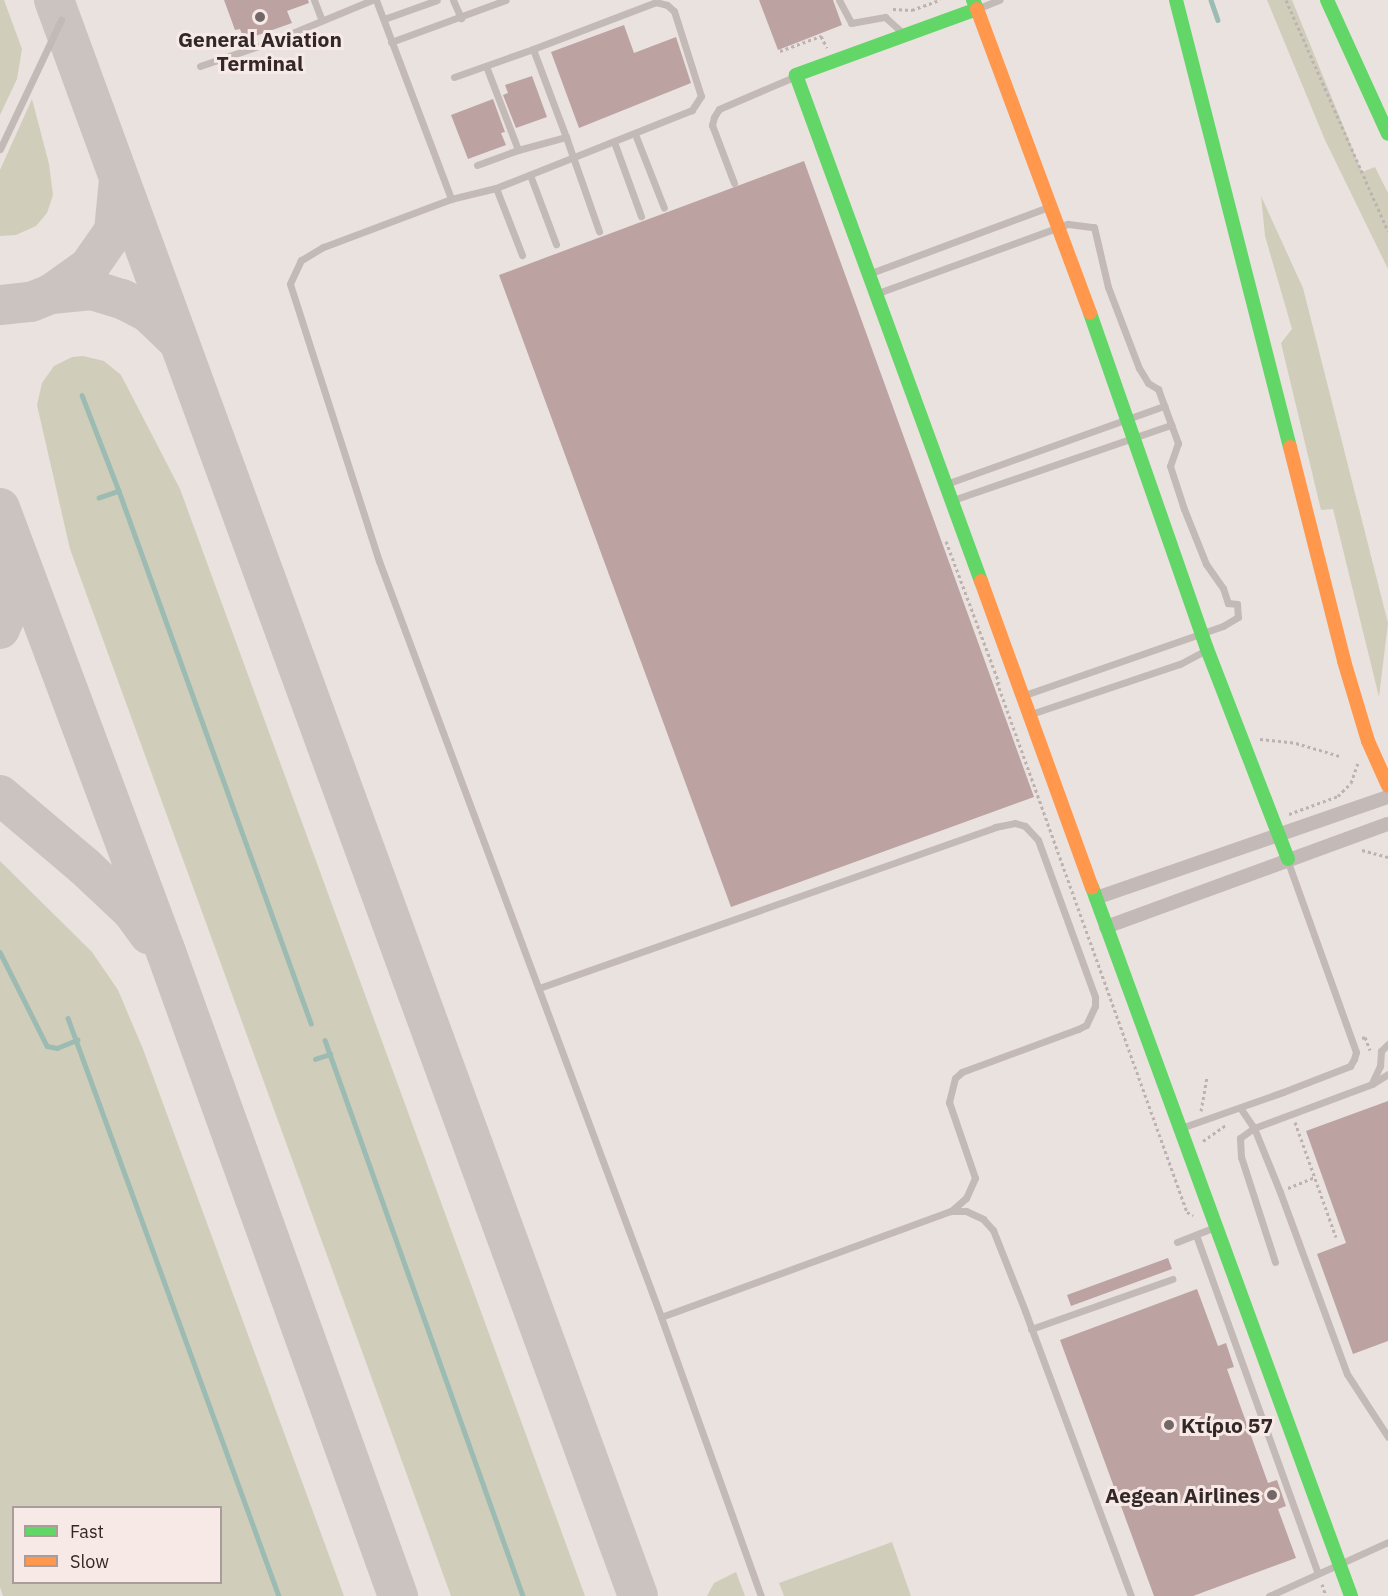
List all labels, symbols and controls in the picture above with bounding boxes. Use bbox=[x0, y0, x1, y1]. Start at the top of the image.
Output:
marker: General Aviation Terminal bbox=[253, 10, 267, 24]
place label: General Aviation Terminal bbox=[178, 26, 342, 76]
place label: Κτίριο 57 bbox=[1181, 1412, 1273, 1438]
marker: Κτίριο 57 bbox=[1162, 1418, 1176, 1432]
place label: Aegean Airlines bbox=[1105, 1482, 1260, 1508]
marker: Aegean Airlines bbox=[1265, 1488, 1279, 1502]
legend bbox=[12, 1506, 222, 1584]
text: Fast bbox=[70, 1520, 104, 1543]
text: Slow bbox=[70, 1550, 109, 1573]

